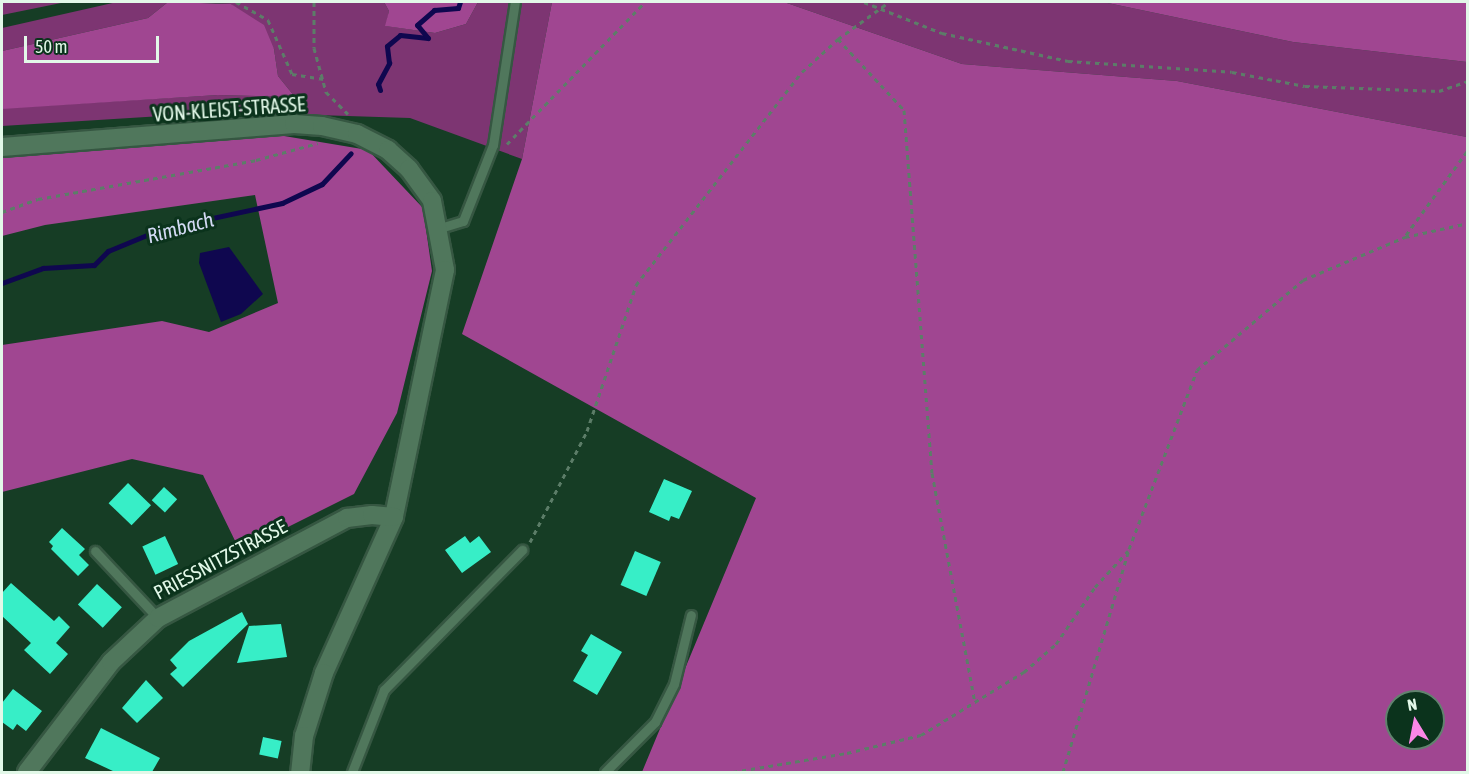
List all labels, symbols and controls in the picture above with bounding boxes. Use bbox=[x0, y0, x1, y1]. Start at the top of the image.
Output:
scale bar bbox=[27, 24, 162, 62]
text: 50 m bbox=[35, 36, 67, 57]
street label: VON-KLEIST-STRASSE bbox=[152, 92, 306, 126]
water label: Rimbach bbox=[144, 206, 216, 248]
street label: PRIESSNITZSTRASSE bbox=[149, 514, 291, 604]
north arrow bbox=[1385, 690, 1445, 750]
text: N bbox=[1406, 695, 1418, 714]

